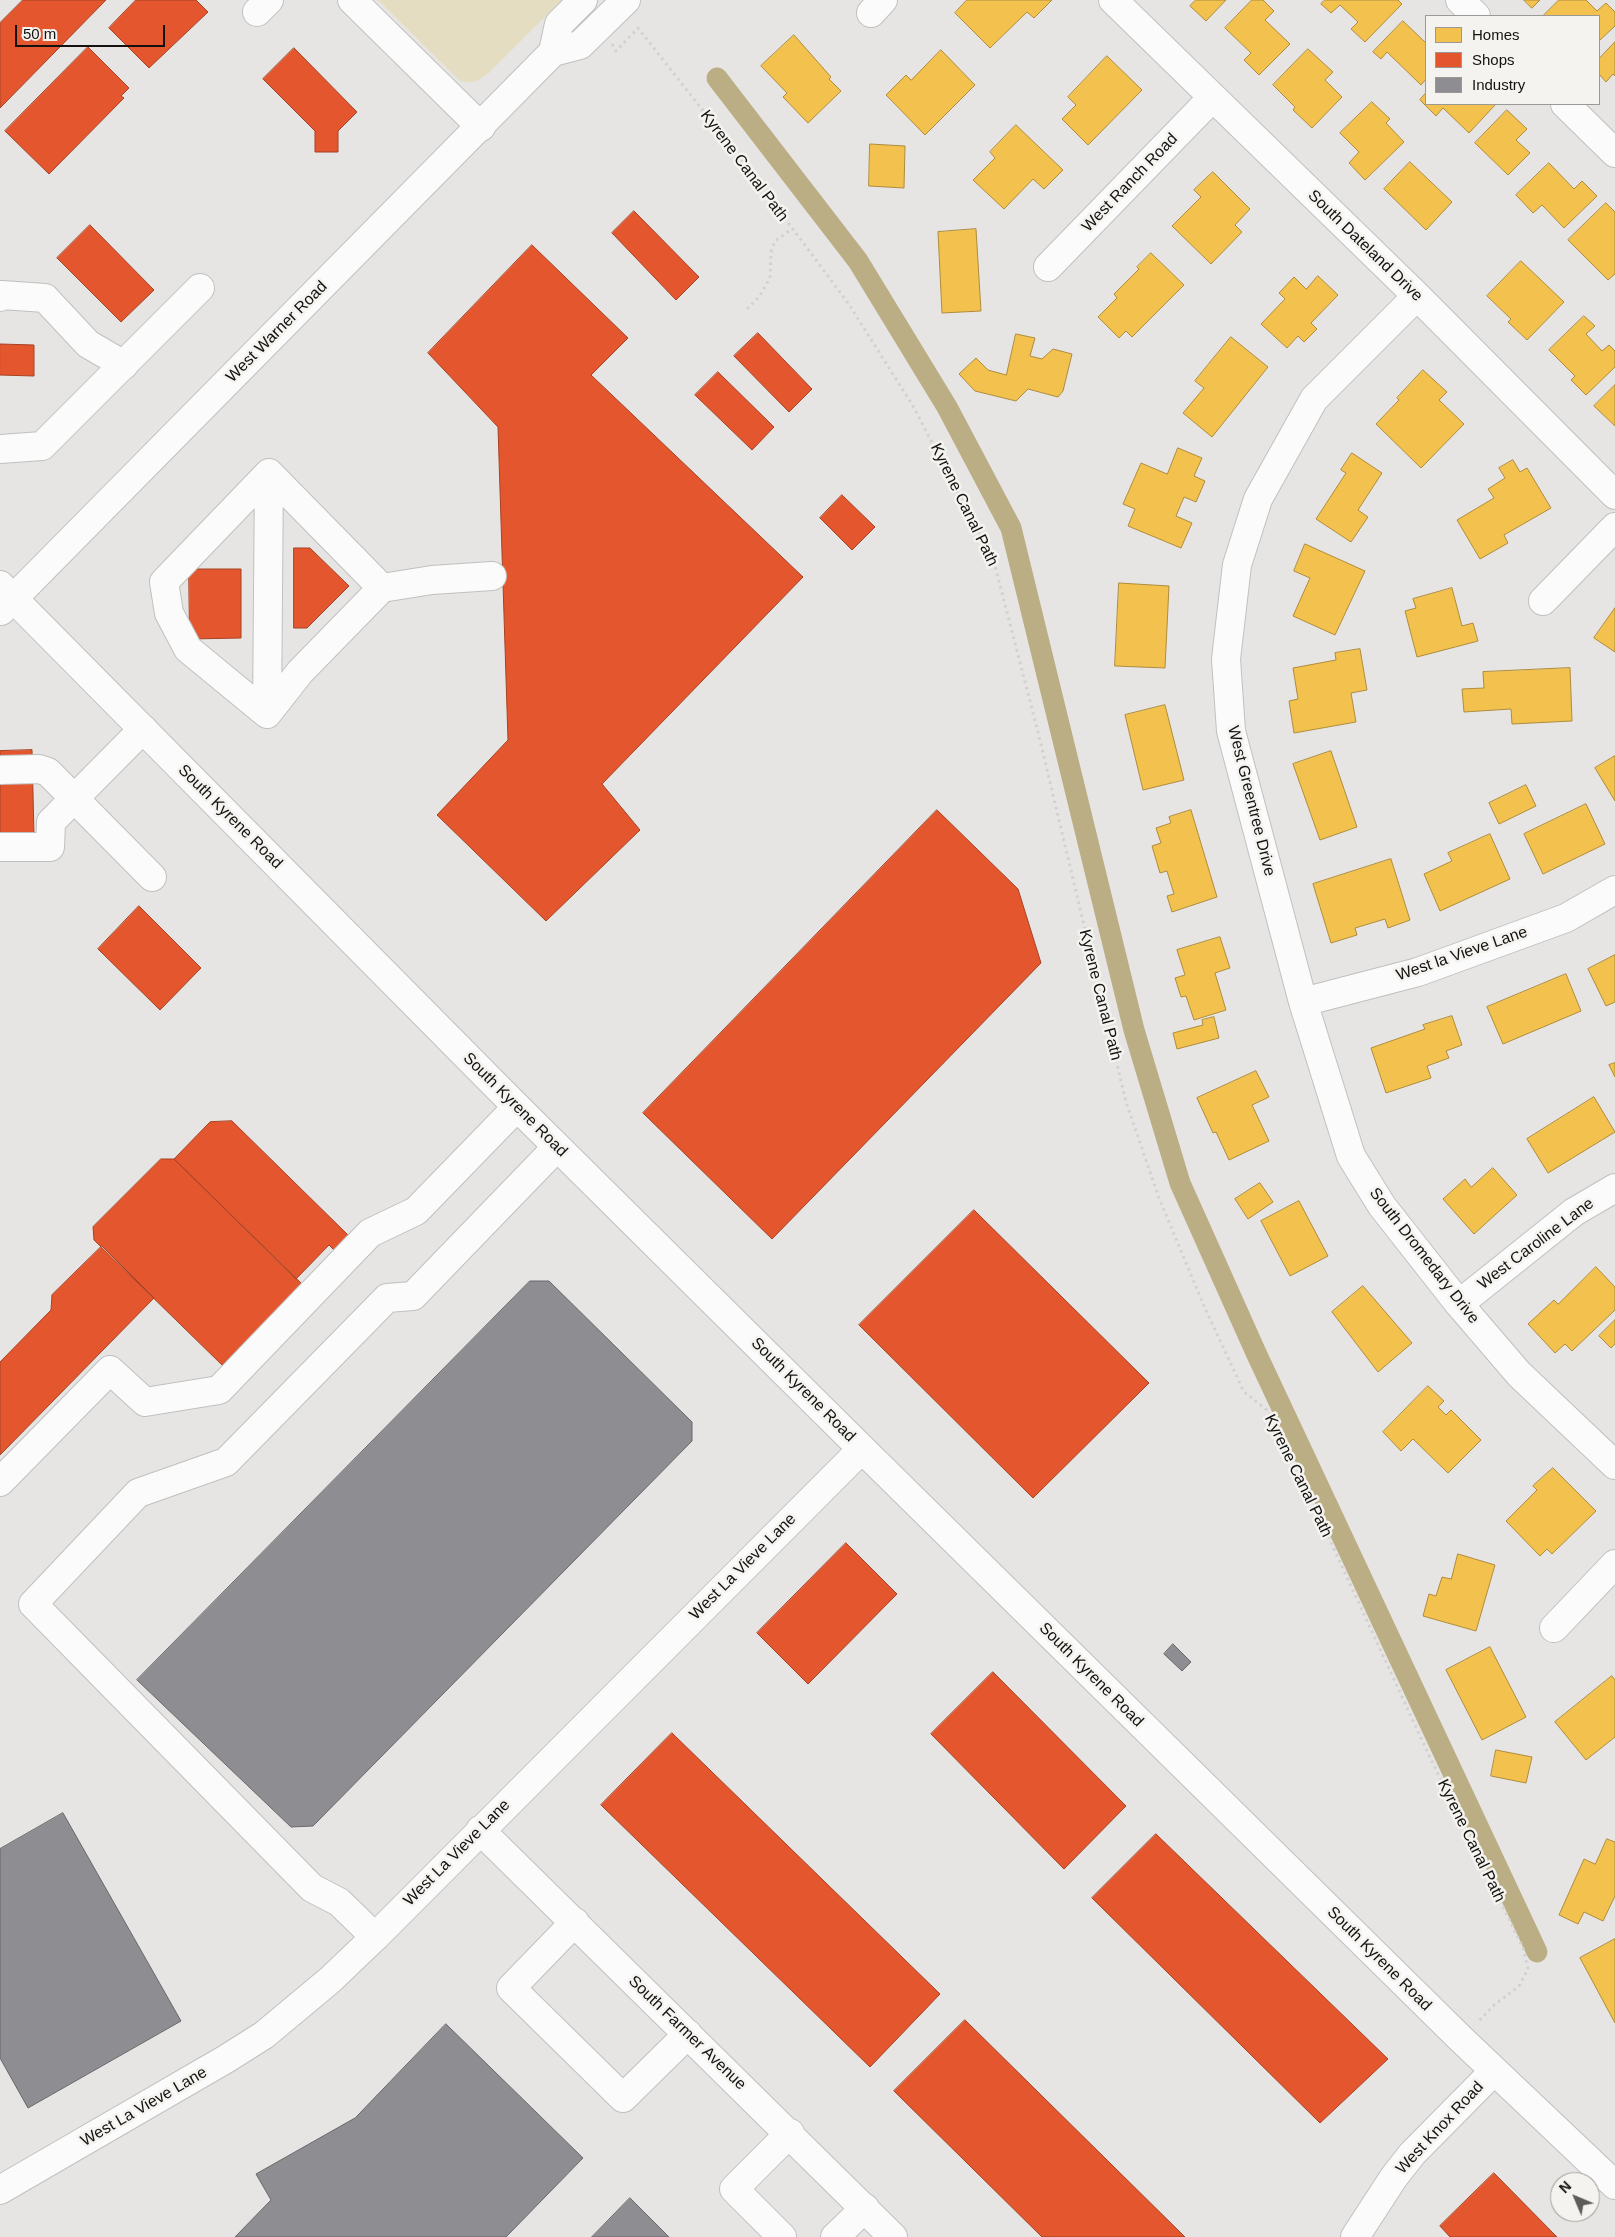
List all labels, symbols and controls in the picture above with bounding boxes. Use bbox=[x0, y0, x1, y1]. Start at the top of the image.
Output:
scale bar bbox=[18, 15, 168, 47]
legend bbox=[1425, 15, 1600, 105]
text: 50 m bbox=[23, 25, 56, 42]
text: Homes bbox=[1472, 26, 1520, 43]
text: Shops bbox=[1472, 51, 1515, 68]
text: Industry bbox=[1472, 76, 1525, 93]
street label: Kyrene Canal Path bbox=[696, 107, 792, 225]
street label: West Ranch Road bbox=[1078, 130, 1182, 236]
street label: South Dateland Drive bbox=[1304, 186, 1426, 306]
street label: West Warner Road bbox=[222, 277, 332, 387]
street label: Kyrene Canal Path bbox=[926, 440, 1002, 570]
street label: West Greentree Drive bbox=[1223, 724, 1279, 878]
street label: South Kyrene Road bbox=[174, 761, 286, 873]
street label: West la Vieve Lane bbox=[1394, 923, 1530, 985]
street label: Kyrene Canal Path bbox=[1074, 928, 1126, 1062]
street label: South Kyrene Road bbox=[459, 1049, 571, 1161]
street label: South Dromedary Drive bbox=[1365, 1184, 1483, 1328]
street label: West Caroline Lane bbox=[1474, 1194, 1598, 1294]
street label: South Kyrene Road bbox=[747, 1334, 859, 1446]
street label: Kyrene Canal Path bbox=[1260, 1411, 1336, 1541]
street label: West La Vieve Lane bbox=[686, 1510, 800, 1624]
street label: South Kyrene Road bbox=[1035, 1619, 1147, 1731]
street label: Kyrene Canal Path bbox=[1433, 1776, 1509, 1906]
street label: West La Vieve Lane bbox=[400, 1796, 514, 1910]
street label: South Kyrene Road bbox=[1323, 1903, 1435, 2015]
street label: South Farmer Avenue bbox=[624, 1972, 750, 2094]
street label: West La Vieve Lane bbox=[77, 2063, 211, 2151]
street label: West Knox Road bbox=[1392, 2078, 1488, 2178]
north arrow bbox=[1550, 2172, 1600, 2222]
text: N bbox=[1556, 2178, 1574, 2196]

